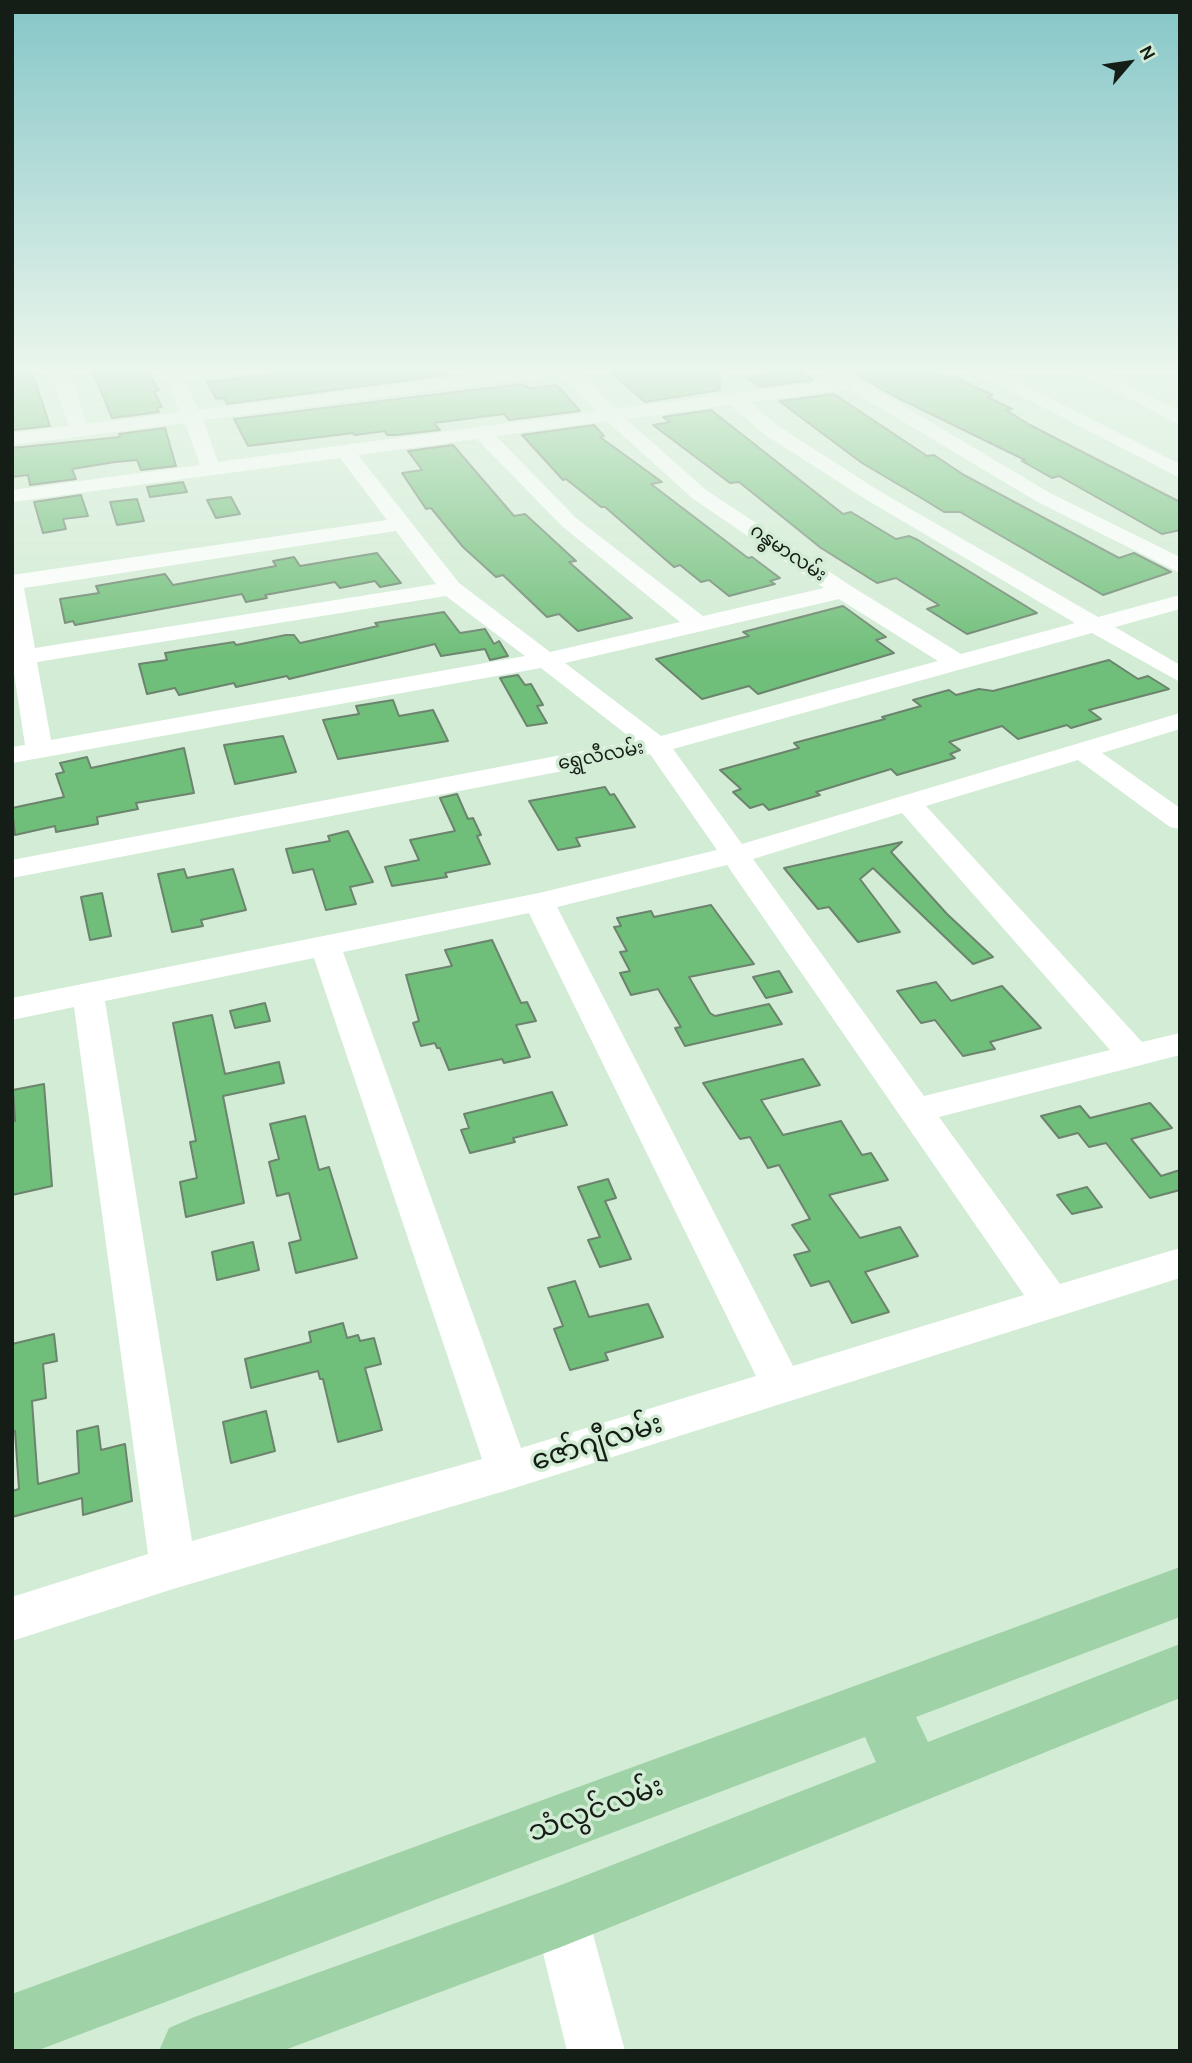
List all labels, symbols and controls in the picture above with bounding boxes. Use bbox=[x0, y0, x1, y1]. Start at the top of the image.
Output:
north arrow bbox=[1094, 28, 1164, 98]
text: N bbox=[1134, 42, 1160, 64]
street label: ဂန္ဓမာလမ်း bbox=[746, 519, 830, 587]
street label: ရွှေလီလမ်း bbox=[556, 737, 646, 775]
street label: ဇော်ဂျီလမ်း bbox=[527, 1407, 667, 1479]
street label: သံလွင်လမ်း bbox=[524, 1770, 668, 1850]

